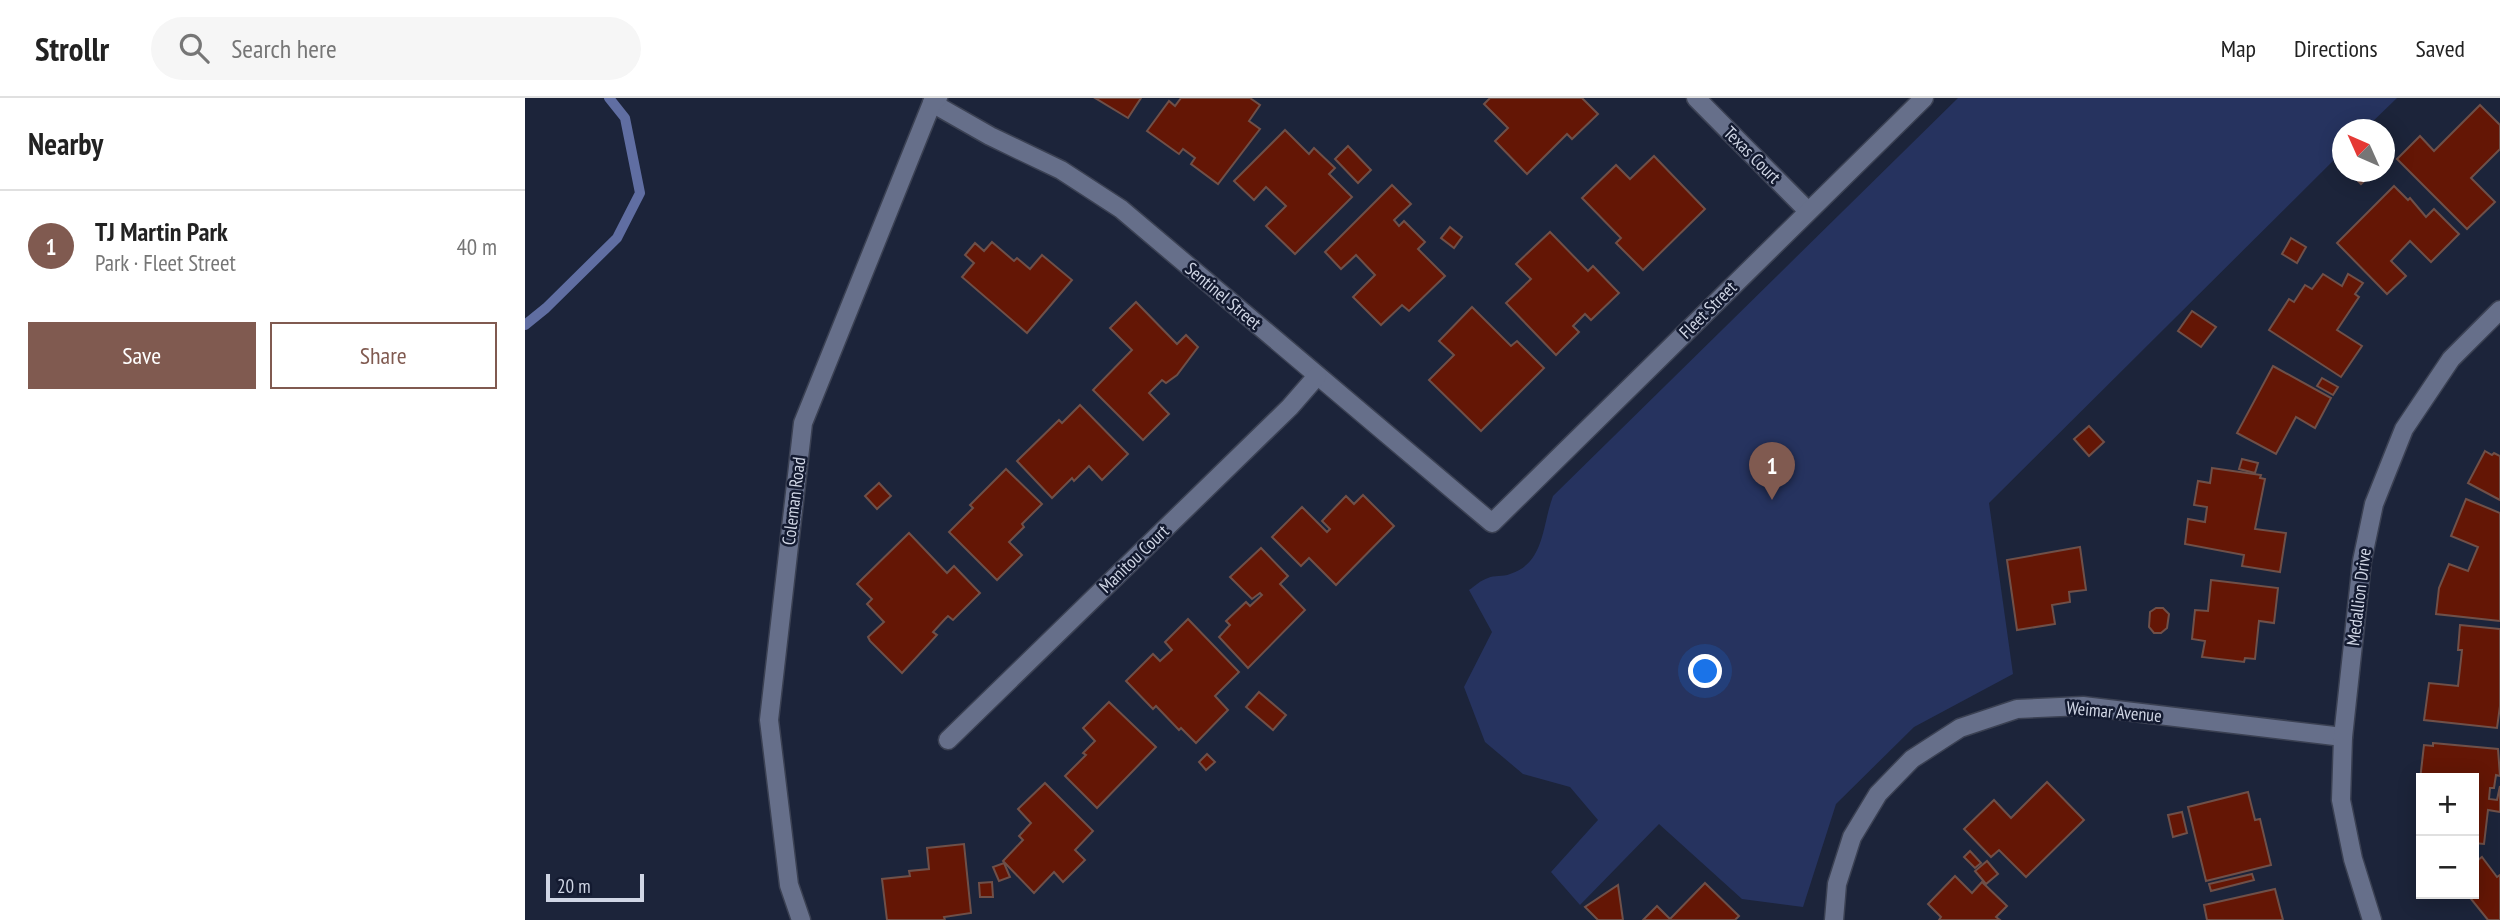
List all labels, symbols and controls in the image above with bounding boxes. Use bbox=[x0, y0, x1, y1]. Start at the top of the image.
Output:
search box bbox=[151, 17, 641, 80]
text: Strollr bbox=[35, 27, 109, 70]
icon: search bbox=[175, 29, 213, 67]
text: Search here bbox=[231, 32, 337, 65]
text: Map bbox=[2221, 33, 2256, 64]
text: Directions bbox=[2294, 33, 2378, 64]
text: Saved bbox=[2416, 33, 2465, 64]
north arrow bbox=[2332, 119, 2395, 182]
street label: Texas Court bbox=[1719, 121, 1786, 188]
text: Nearby bbox=[28, 124, 103, 163]
text: TJ Martin Park bbox=[95, 215, 228, 248]
text: 1 bbox=[46, 232, 57, 261]
text: 40 m bbox=[456, 232, 497, 261]
text: Park · Fleet Street bbox=[95, 248, 236, 277]
street label: Sentinel Street bbox=[1180, 257, 1266, 334]
street label: Fleet Street bbox=[1674, 276, 1741, 343]
button: Save bbox=[28, 322, 256, 389]
button: Share bbox=[270, 322, 497, 389]
pin: 1 bbox=[1749, 442, 1795, 500]
street label: Coleman Road bbox=[777, 456, 810, 546]
street label: Manitou Court bbox=[1094, 520, 1173, 598]
street label: Medallion Drive bbox=[2341, 547, 2376, 647]
your location bbox=[1688, 654, 1722, 688]
street label: Weimar Avenue bbox=[2065, 696, 2163, 727]
map controls bbox=[2416, 773, 2479, 899]
button: + bbox=[2416, 773, 2479, 836]
button: − bbox=[2416, 836, 2479, 899]
scale bar bbox=[546, 871, 644, 903]
text: 20 m bbox=[557, 874, 591, 898]

